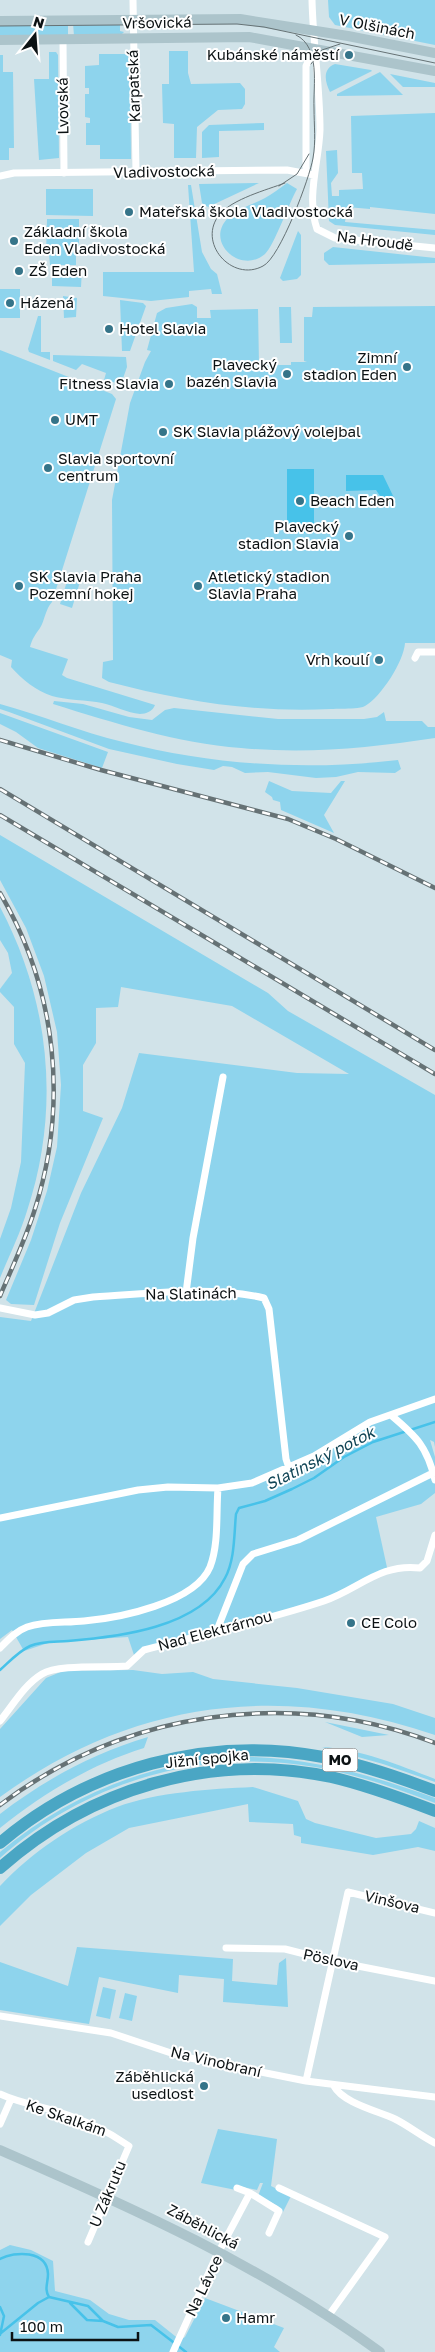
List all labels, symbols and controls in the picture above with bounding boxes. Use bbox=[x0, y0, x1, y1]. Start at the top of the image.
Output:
north arrow bbox=[10, 10, 60, 60]
street label: V Olšinách bbox=[338, 10, 417, 42]
text: N bbox=[31, 12, 47, 32]
street label: Vršovická bbox=[122, 12, 192, 32]
place label: Kubánské náměstí bbox=[207, 45, 340, 63]
street label: Karpatská bbox=[123, 49, 143, 123]
marker: Kubánské náměstí bbox=[343, 49, 355, 61]
street label: Lvovská bbox=[53, 77, 71, 135]
street label: Vladivostocká bbox=[113, 161, 215, 181]
place label: Mateřská škola Vladivostocká bbox=[139, 202, 353, 220]
marker: Mateřská škola Vladivostocká bbox=[123, 206, 135, 218]
place label: Základní škola Eden Vladivostocká bbox=[24, 222, 166, 257]
street label: Na Hroudě bbox=[336, 226, 415, 254]
marker: Základní škola Eden Vladivostocká bbox=[8, 235, 20, 247]
place label: ZŠ Eden bbox=[29, 261, 87, 279]
marker: ZŠ Eden bbox=[13, 265, 25, 277]
place label: Házená bbox=[20, 293, 74, 311]
marker: Házená bbox=[4, 297, 16, 309]
place label: Hotel Slavia bbox=[119, 319, 206, 337]
marker: Hotel Slavia bbox=[103, 323, 115, 335]
place label: Zimní stadion Eden bbox=[303, 348, 398, 383]
place label: Plavecký bazén Slavia bbox=[187, 355, 278, 390]
marker: Zimní stadion Eden bbox=[401, 361, 413, 373]
marker: Plavecký bazén Slavia bbox=[281, 368, 293, 380]
place label: Fitness Slavia bbox=[59, 374, 159, 392]
marker: Fitness Slavia bbox=[163, 378, 175, 390]
place label: UMT bbox=[65, 410, 98, 428]
marker: UMT bbox=[49, 414, 61, 426]
place label: SK Slavia plážový volejbal bbox=[173, 422, 361, 440]
marker: SK Slavia plážový volejbal bbox=[157, 426, 169, 438]
place label: Slavia sportovní centrum bbox=[58, 449, 175, 484]
marker: Slavia sportovní centrum bbox=[42, 462, 54, 474]
place label: Beach Eden bbox=[310, 491, 395, 509]
marker: Beach Eden bbox=[294, 495, 306, 507]
place label: Plavecký stadion Slavia bbox=[238, 517, 340, 552]
marker: Plavecký stadion Slavia bbox=[343, 530, 355, 542]
place label: SK Slavia Praha Pozemní hokej bbox=[29, 567, 142, 602]
place label: Atletický stadion Slavia Praha bbox=[208, 567, 330, 602]
marker: SK Slavia Praha Pozemní hokej bbox=[13, 580, 25, 592]
marker: Atletický stadion Slavia Praha bbox=[192, 580, 204, 592]
place label: Vrh koulí bbox=[306, 650, 370, 668]
marker: Vrh koulí bbox=[373, 654, 385, 666]
street label: Na Slatinách bbox=[145, 1283, 237, 1303]
water label: Slatinský potok bbox=[262, 1421, 380, 1494]
street label: Nad Elektrárnou bbox=[156, 1606, 274, 1654]
place label: CE Colo bbox=[361, 1613, 417, 1631]
marker: CE Colo bbox=[345, 1617, 357, 1629]
street label: Jižní spojka bbox=[164, 1745, 250, 1771]
road number: MO bbox=[322, 1748, 358, 1772]
street label: Vinšova bbox=[363, 1886, 422, 1916]
street label: Pöslova bbox=[302, 1944, 361, 1974]
street label: Na Vinobraní bbox=[169, 2042, 264, 2080]
place label: Záběhlická usedlost bbox=[116, 2067, 194, 2102]
marker: Záběhlická usedlost bbox=[198, 2080, 210, 2092]
street label: Ke Skalkám bbox=[24, 2095, 109, 2139]
street label: U Zákrutu bbox=[85, 2158, 129, 2230]
street label: Záběhlická bbox=[165, 2200, 242, 2252]
street label: Na Lávce bbox=[181, 2252, 226, 2319]
place label: Hamr bbox=[236, 2308, 275, 2326]
scale bar bbox=[12, 2310, 139, 2342]
marker: Hamr bbox=[220, 2312, 232, 2324]
text: 100 m bbox=[20, 2317, 63, 2335]

